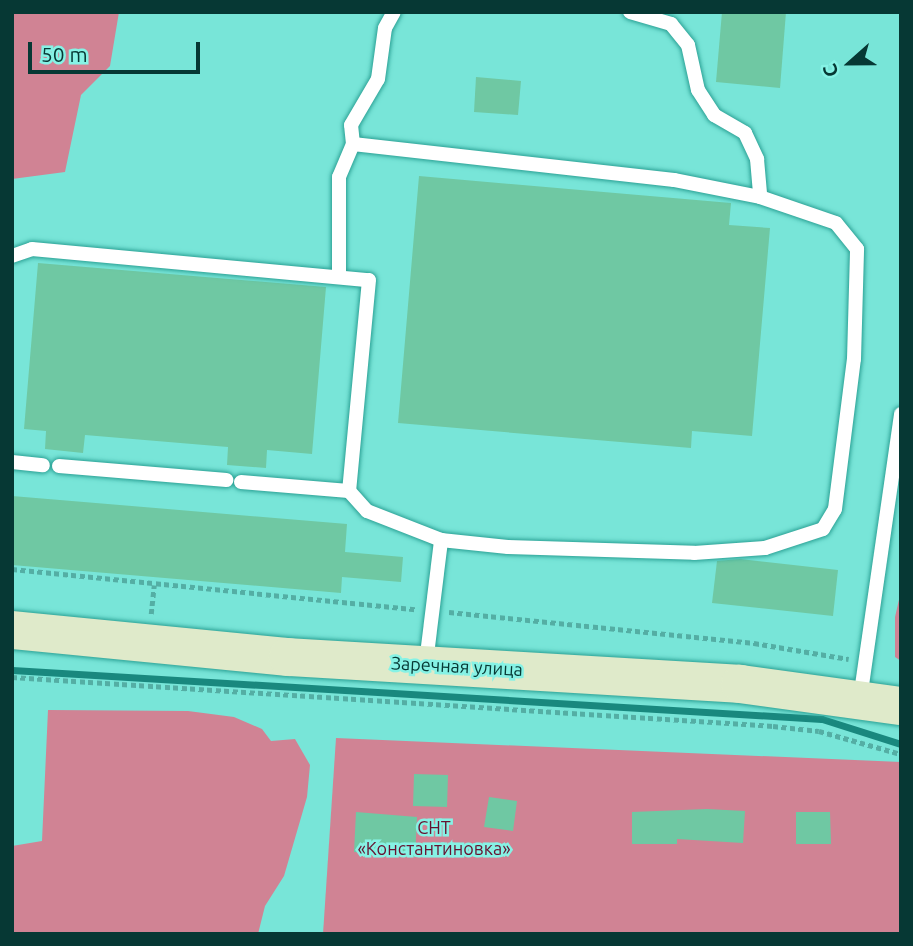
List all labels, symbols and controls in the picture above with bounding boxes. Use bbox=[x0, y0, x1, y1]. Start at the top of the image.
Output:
scale bar bbox=[32, 28, 203, 72]
north arrow bbox=[815, 28, 885, 98]
text: 50 m bbox=[41, 42, 88, 66]
text: С bbox=[818, 61, 843, 80]
street label: Заречная улица bbox=[390, 652, 524, 680]
park label: СНТ «Константиновка» bbox=[357, 817, 511, 860]

